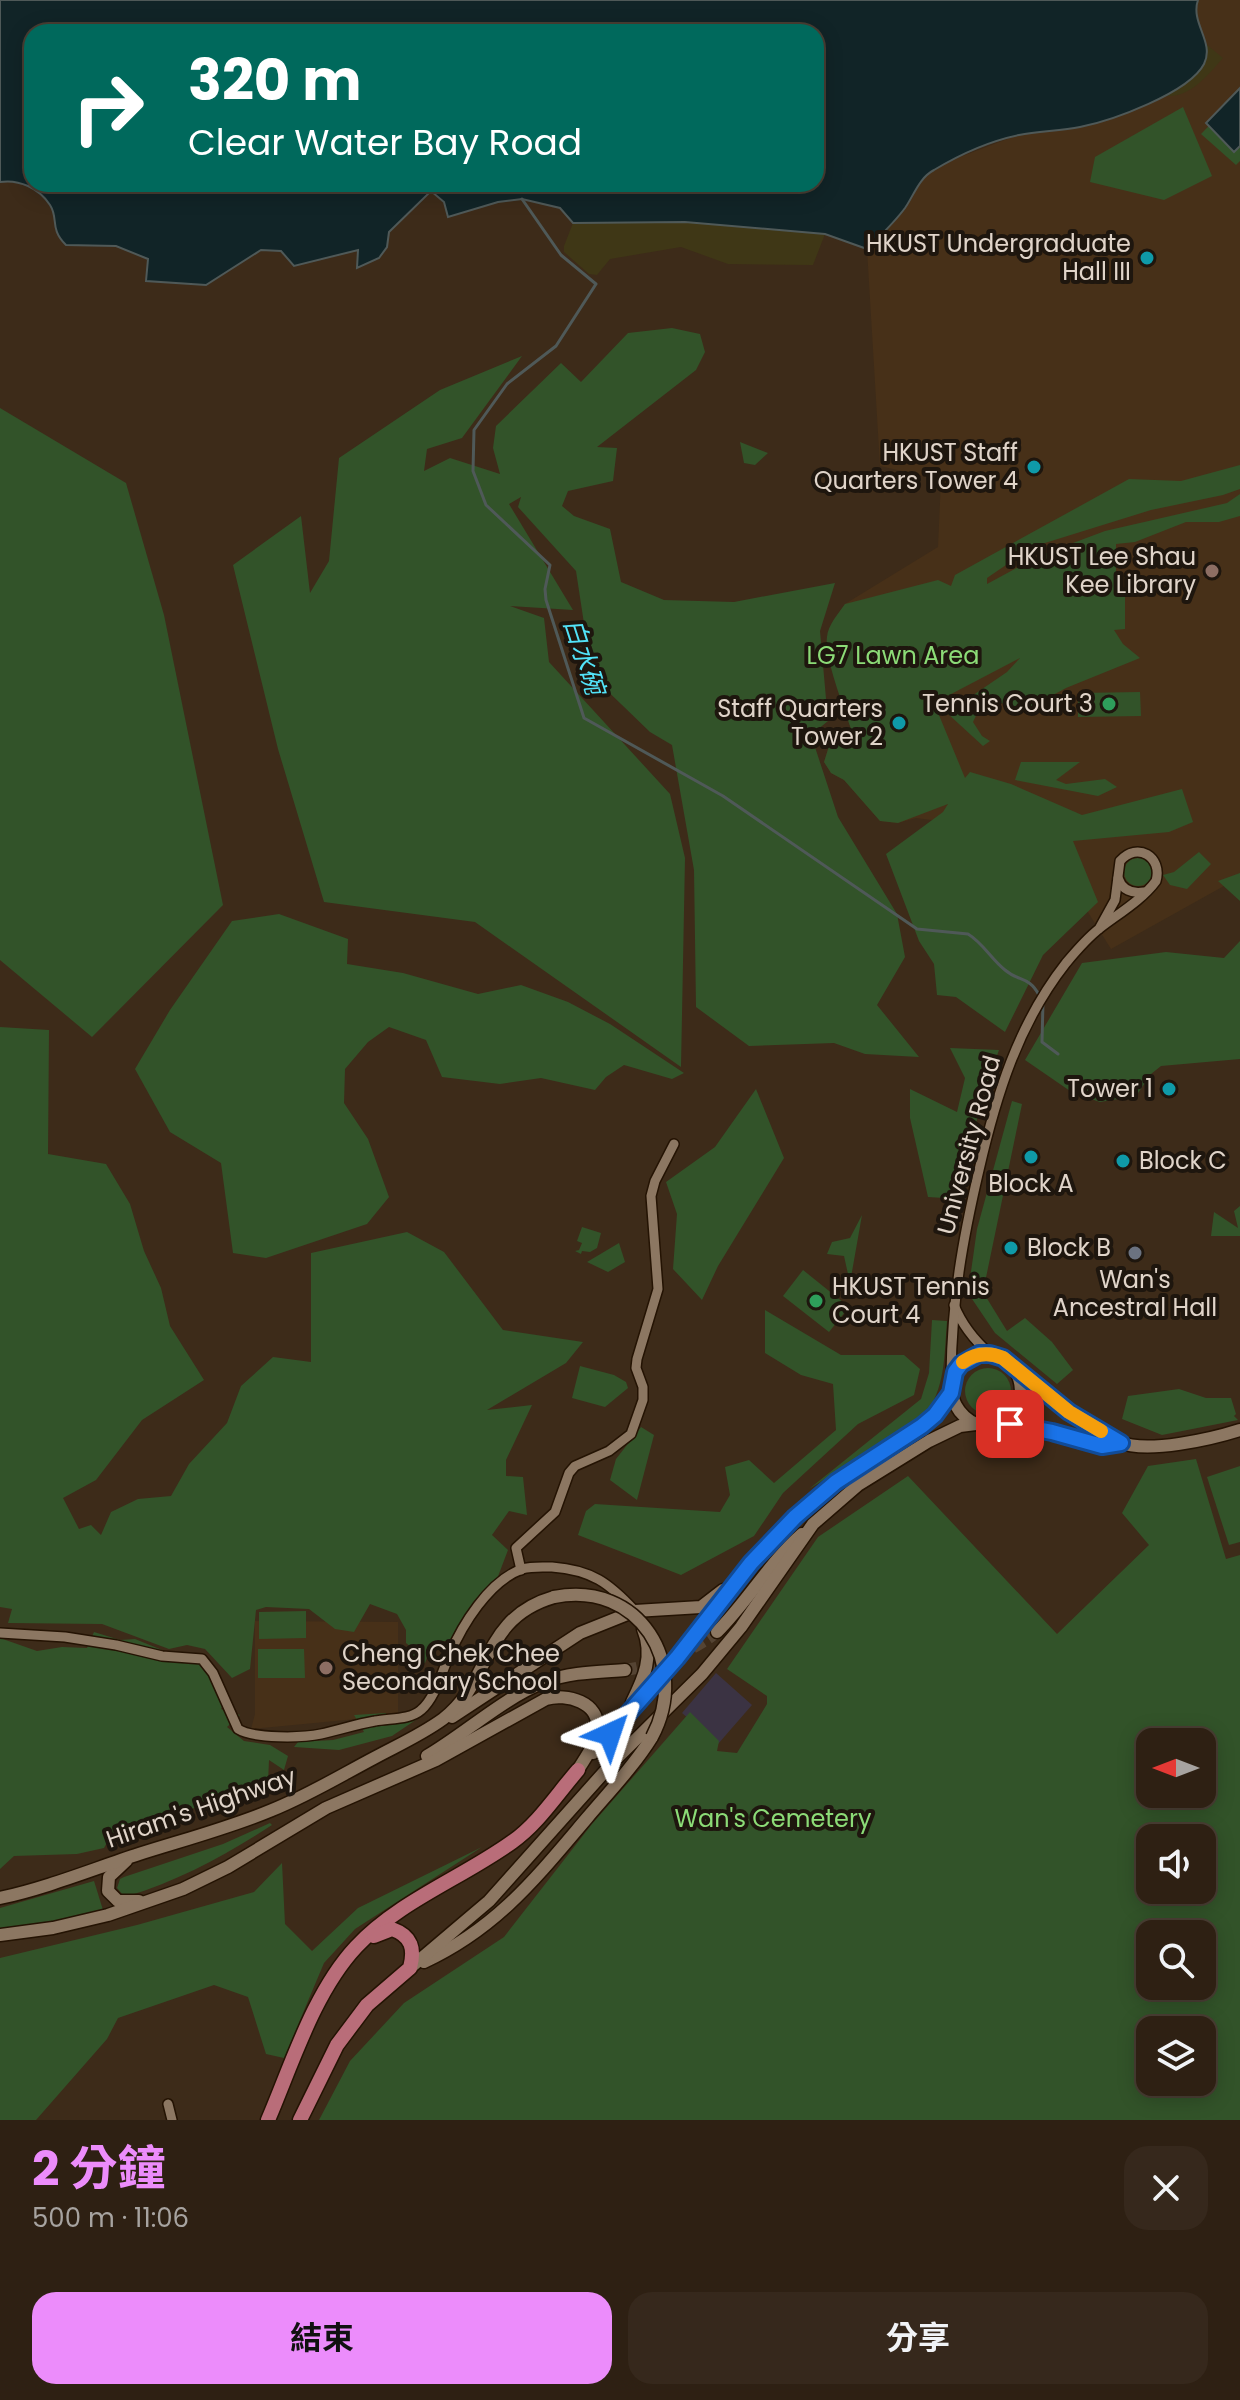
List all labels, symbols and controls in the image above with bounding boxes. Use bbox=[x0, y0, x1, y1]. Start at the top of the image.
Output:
text: 320 m bbox=[188, 41, 362, 120]
icon: right bbox=[56, 56, 160, 160]
text: Clear Water Bay Road bbox=[188, 117, 582, 168]
place label: HKUST Undergraduate Hall III bbox=[866, 227, 1131, 288]
marker: HKUST Undergraduate Hall III bbox=[1138, 249, 1156, 267]
place label: HKUST Staff Quarters Tower 4 bbox=[814, 436, 1018, 497]
marker: HKUST Staff Quarters Tower 4 bbox=[1025, 458, 1043, 476]
place label: HKUST Lee Shau Kee Library bbox=[1008, 540, 1196, 601]
marker: HKUST Lee Shau Kee Library bbox=[1203, 562, 1221, 580]
water label: 白水碗 bbox=[555, 613, 614, 702]
park label: LG7 Lawn Area bbox=[807, 639, 979, 672]
place label: Tennis Court 3 bbox=[922, 687, 1093, 720]
place label: Staff Quarters Tower 2 bbox=[717, 692, 883, 753]
marker: Tennis Court 3 bbox=[1100, 695, 1118, 713]
marker: Staff Quarters Tower 2 bbox=[890, 714, 908, 732]
street label: University Road bbox=[929, 1052, 1008, 1238]
place label: Tower 1 bbox=[1067, 1072, 1153, 1105]
marker: Tower 1 bbox=[1160, 1080, 1178, 1098]
place label: Block C bbox=[1139, 1144, 1227, 1177]
marker: Block A bbox=[1022, 1148, 1040, 1166]
marker: Block C bbox=[1114, 1152, 1132, 1170]
place label: Block A bbox=[988, 1167, 1074, 1200]
place label: Block B bbox=[1027, 1231, 1111, 1264]
marker: Block B bbox=[1002, 1239, 1020, 1257]
marker: Wan's Ancestral Hall bbox=[1126, 1244, 1144, 1262]
place label: Wan's Ancestral Hall bbox=[1053, 1263, 1217, 1324]
place label: HKUST Tennis Court 4 bbox=[832, 1270, 990, 1331]
marker: HKUST Tennis Court 4 bbox=[807, 1292, 825, 1310]
pin bbox=[976, 1390, 1044, 1458]
icon: arrive bbox=[988, 1402, 1032, 1446]
place label: Cheng Chek Chee Secondary School bbox=[342, 1637, 560, 1698]
marker: Cheng Chek Chee Secondary School bbox=[317, 1659, 335, 1677]
position arrow bbox=[568, 1692, 652, 1776]
north arrow bbox=[1136, 1728, 1216, 1808]
map controls bbox=[1136, 1728, 1216, 2096]
street label: Hiram's Highway bbox=[102, 1759, 301, 1855]
park label: Wan's Cemetery bbox=[675, 1802, 872, 1835]
button: sound bbox=[1136, 1824, 1216, 1904]
button: search bbox=[1136, 1920, 1216, 2000]
button: layers bbox=[1136, 2016, 1216, 2096]
text: 2 分鐘 bbox=[32, 2135, 166, 2202]
button: close bbox=[1124, 2146, 1208, 2230]
text: 500 m · 11:06 bbox=[32, 2200, 189, 2236]
button: 結束 bbox=[32, 2292, 612, 2384]
button: 分享 bbox=[628, 2292, 1208, 2384]

